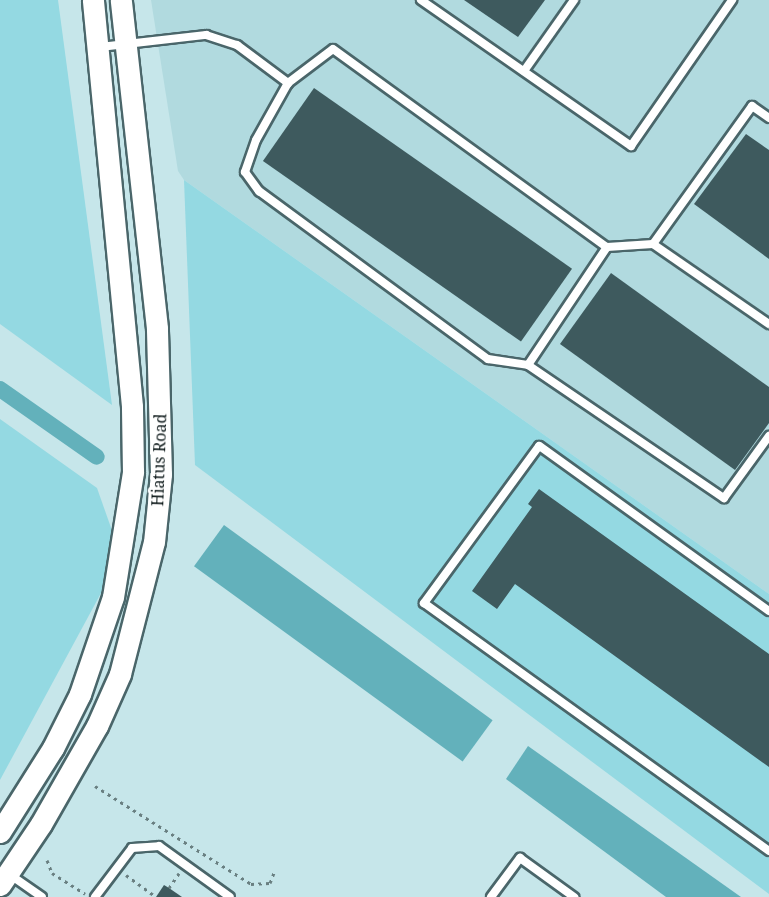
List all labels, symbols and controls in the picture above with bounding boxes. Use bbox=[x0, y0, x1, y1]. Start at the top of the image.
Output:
street label: Hiatus Road bbox=[148, 413, 170, 507]

